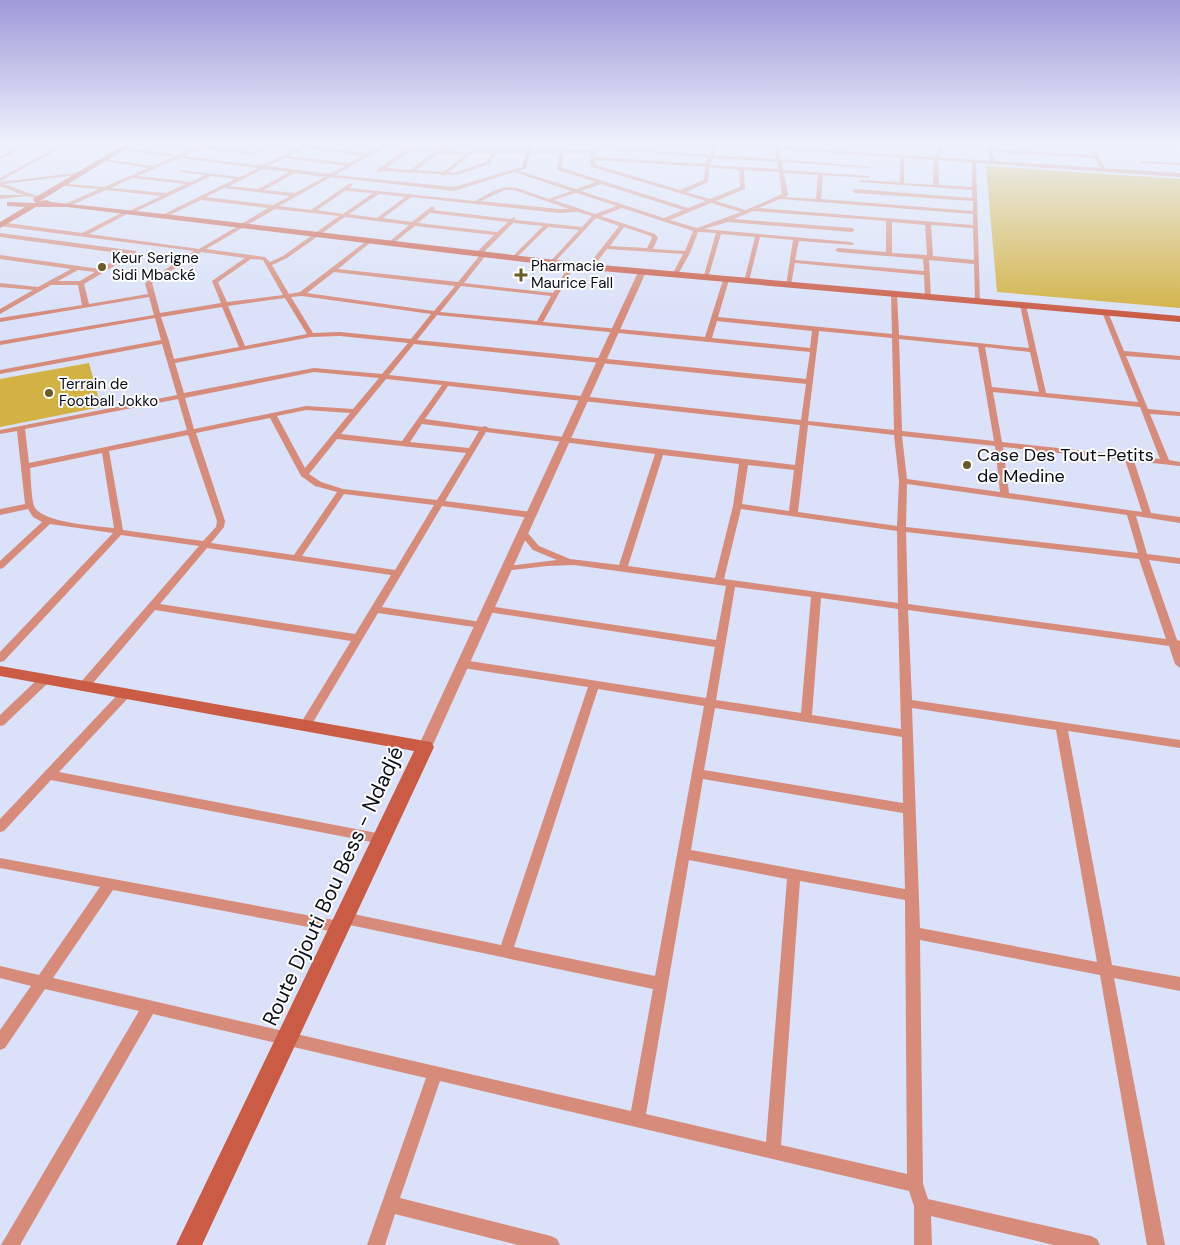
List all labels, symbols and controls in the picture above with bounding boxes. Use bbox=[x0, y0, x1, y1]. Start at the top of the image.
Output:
place label: Keur Serigne Sidi Mbacké bbox=[112, 248, 199, 285]
place label: Pharmacie Maurice Fall bbox=[531, 256, 613, 293]
marker: Keur Serigne Sidi Mbacké bbox=[96, 261, 108, 273]
marker: Pharmacie Maurice Fall bbox=[515, 269, 527, 281]
place label: Terrain de Football Jokko bbox=[59, 374, 158, 411]
marker: Terrain de Football Jokko bbox=[43, 387, 55, 399]
place label: Case Des Tout-Petits de Medine bbox=[977, 443, 1154, 488]
marker: Case Des Tout-Petits de Medine bbox=[961, 459, 973, 471]
street label: Route Djouti Bou Bess - Ndadjé bbox=[256, 742, 410, 1030]

